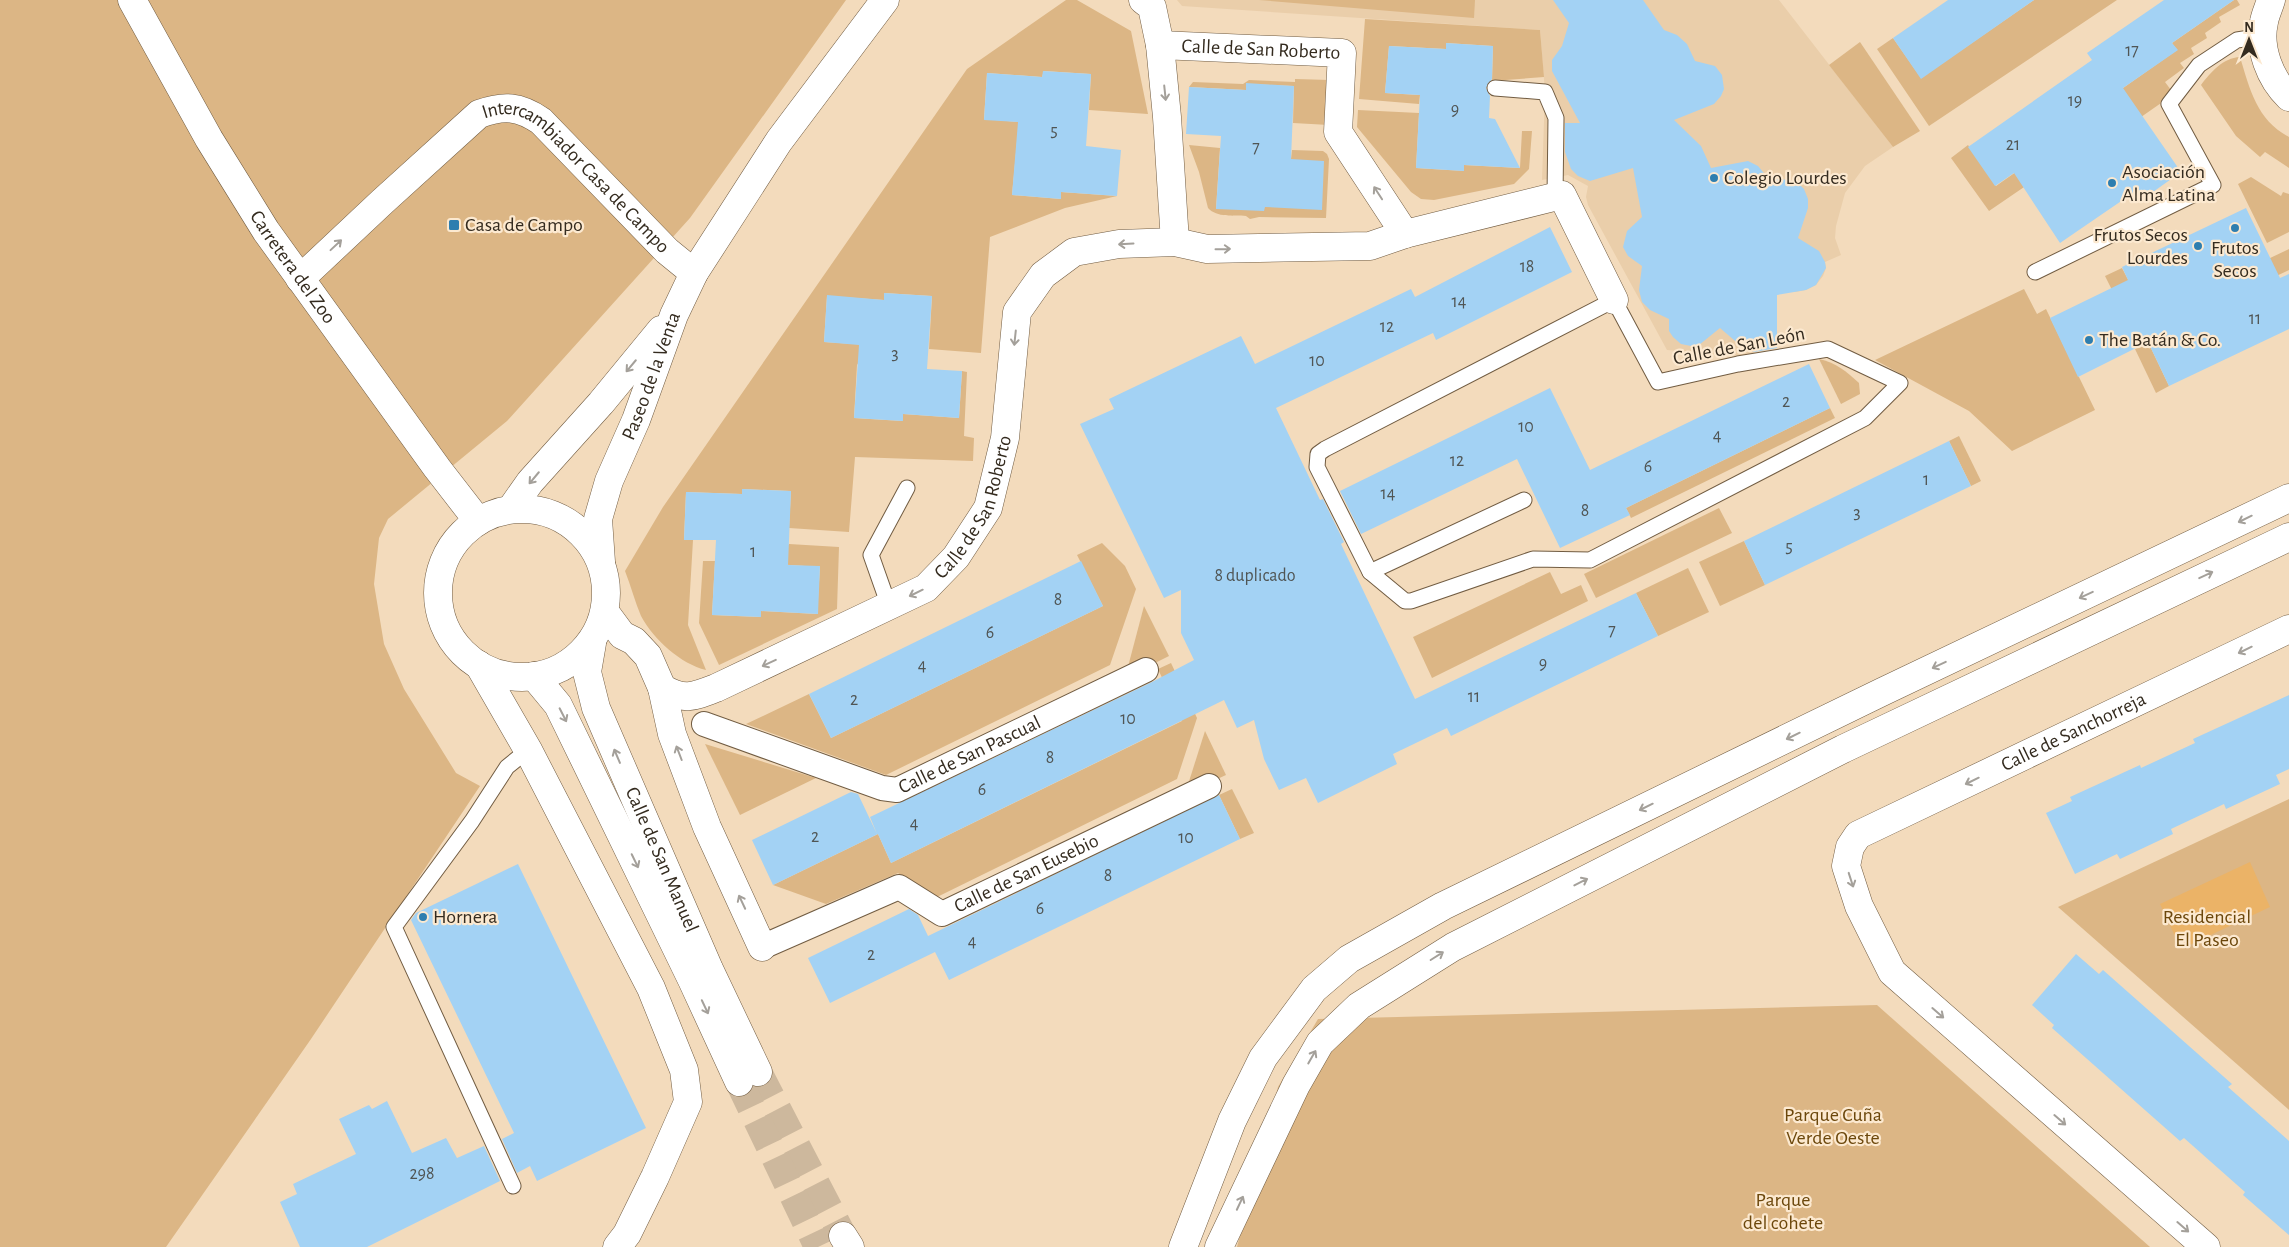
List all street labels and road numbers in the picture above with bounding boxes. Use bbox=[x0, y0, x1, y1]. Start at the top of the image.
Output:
street label: Calle de San Roberto bbox=[1181, 36, 1341, 63]
street label: Intercambiador Casa de Campo bbox=[468, 108, 680, 266]
street label: Carretera del Zoo bbox=[246, 207, 339, 327]
street label: Paseo de la Venta bbox=[618, 309, 684, 443]
street label: Calle de San León bbox=[1671, 323, 1807, 369]
street label: Calle de San Roberto bbox=[931, 434, 1015, 583]
street label: Calle de Sanchorreja bbox=[1998, 689, 2149, 775]
street label: Calle de San Pascual bbox=[895, 712, 1044, 798]
street label: Calle de San Manuel bbox=[622, 784, 702, 935]
street label: Calle de San Eusebio bbox=[951, 830, 1102, 917]

